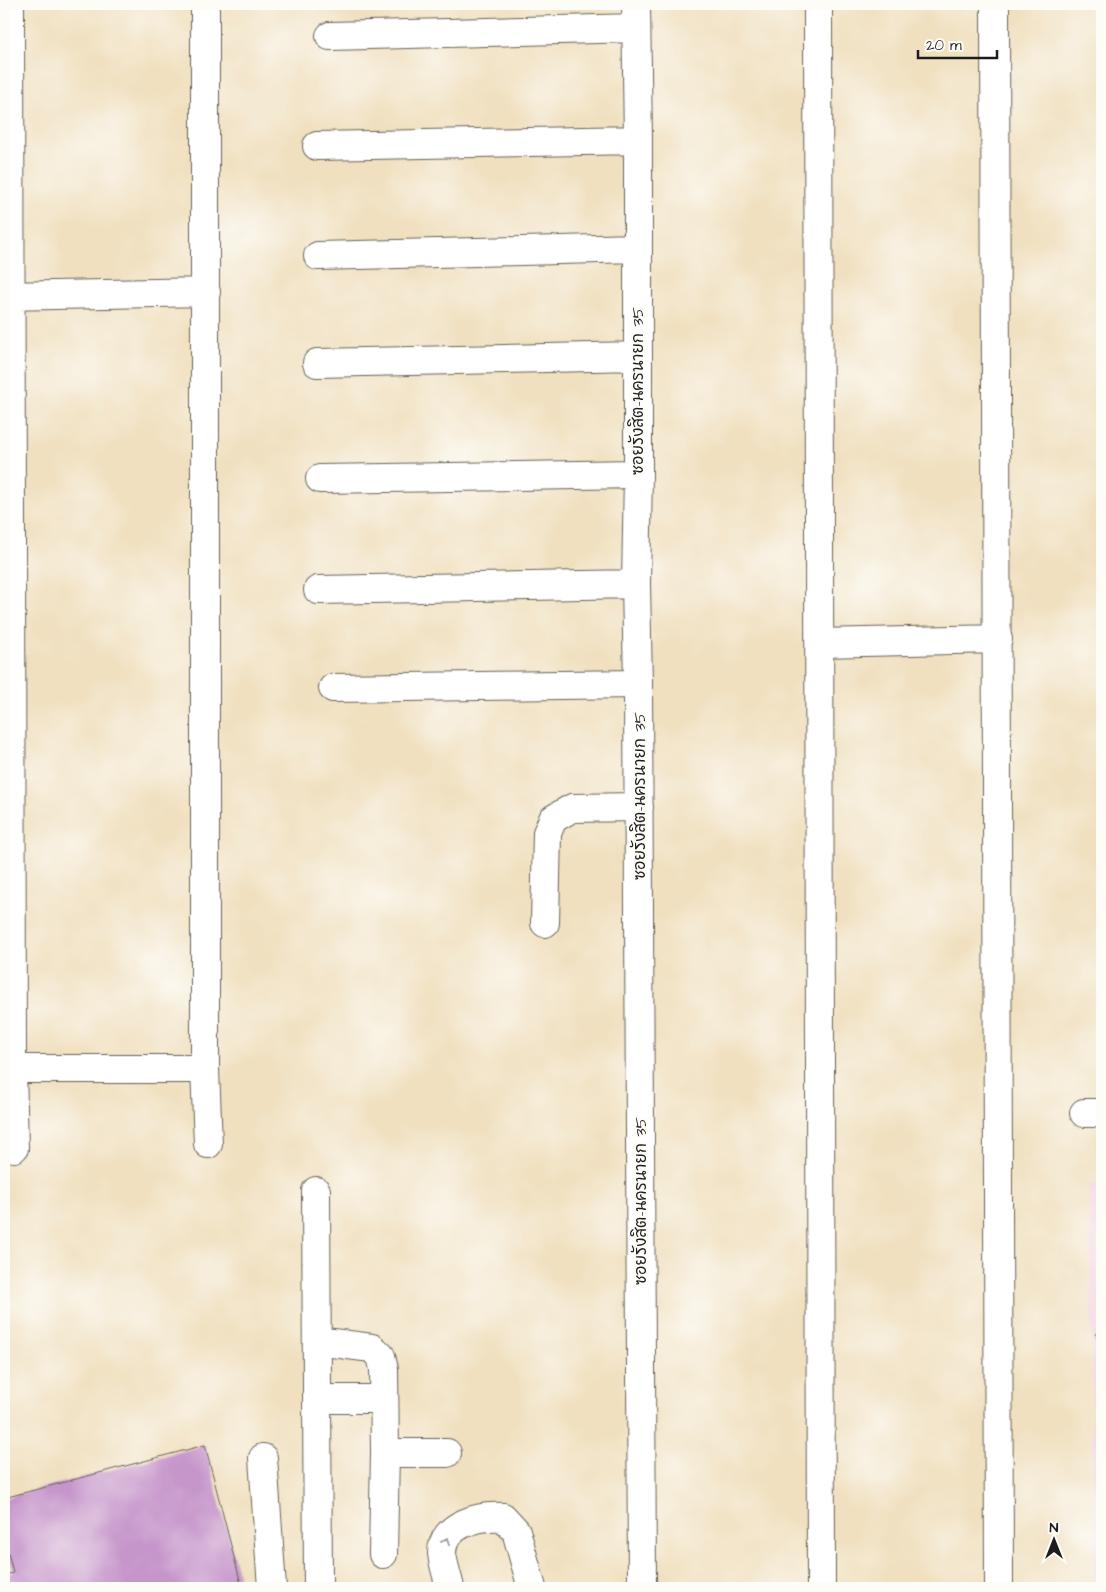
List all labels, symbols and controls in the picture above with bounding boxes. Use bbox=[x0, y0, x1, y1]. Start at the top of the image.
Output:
scale bar bbox=[918, 28, 997, 60]
text: 20 m bbox=[926, 35, 962, 56]
street label: ซอยรังสิต-นครนายก 35 bbox=[627, 306, 649, 475]
street label: ซอยรังสิต-นครนายก 35 bbox=[629, 711, 651, 880]
street label: ซอยรังสิต-นครนายก 35 bbox=[630, 1116, 652, 1285]
north arrow bbox=[1028, 1514, 1078, 1564]
text: N bbox=[1050, 1518, 1059, 1538]
one-way arrow bbox=[440, 1538, 450, 1547]

